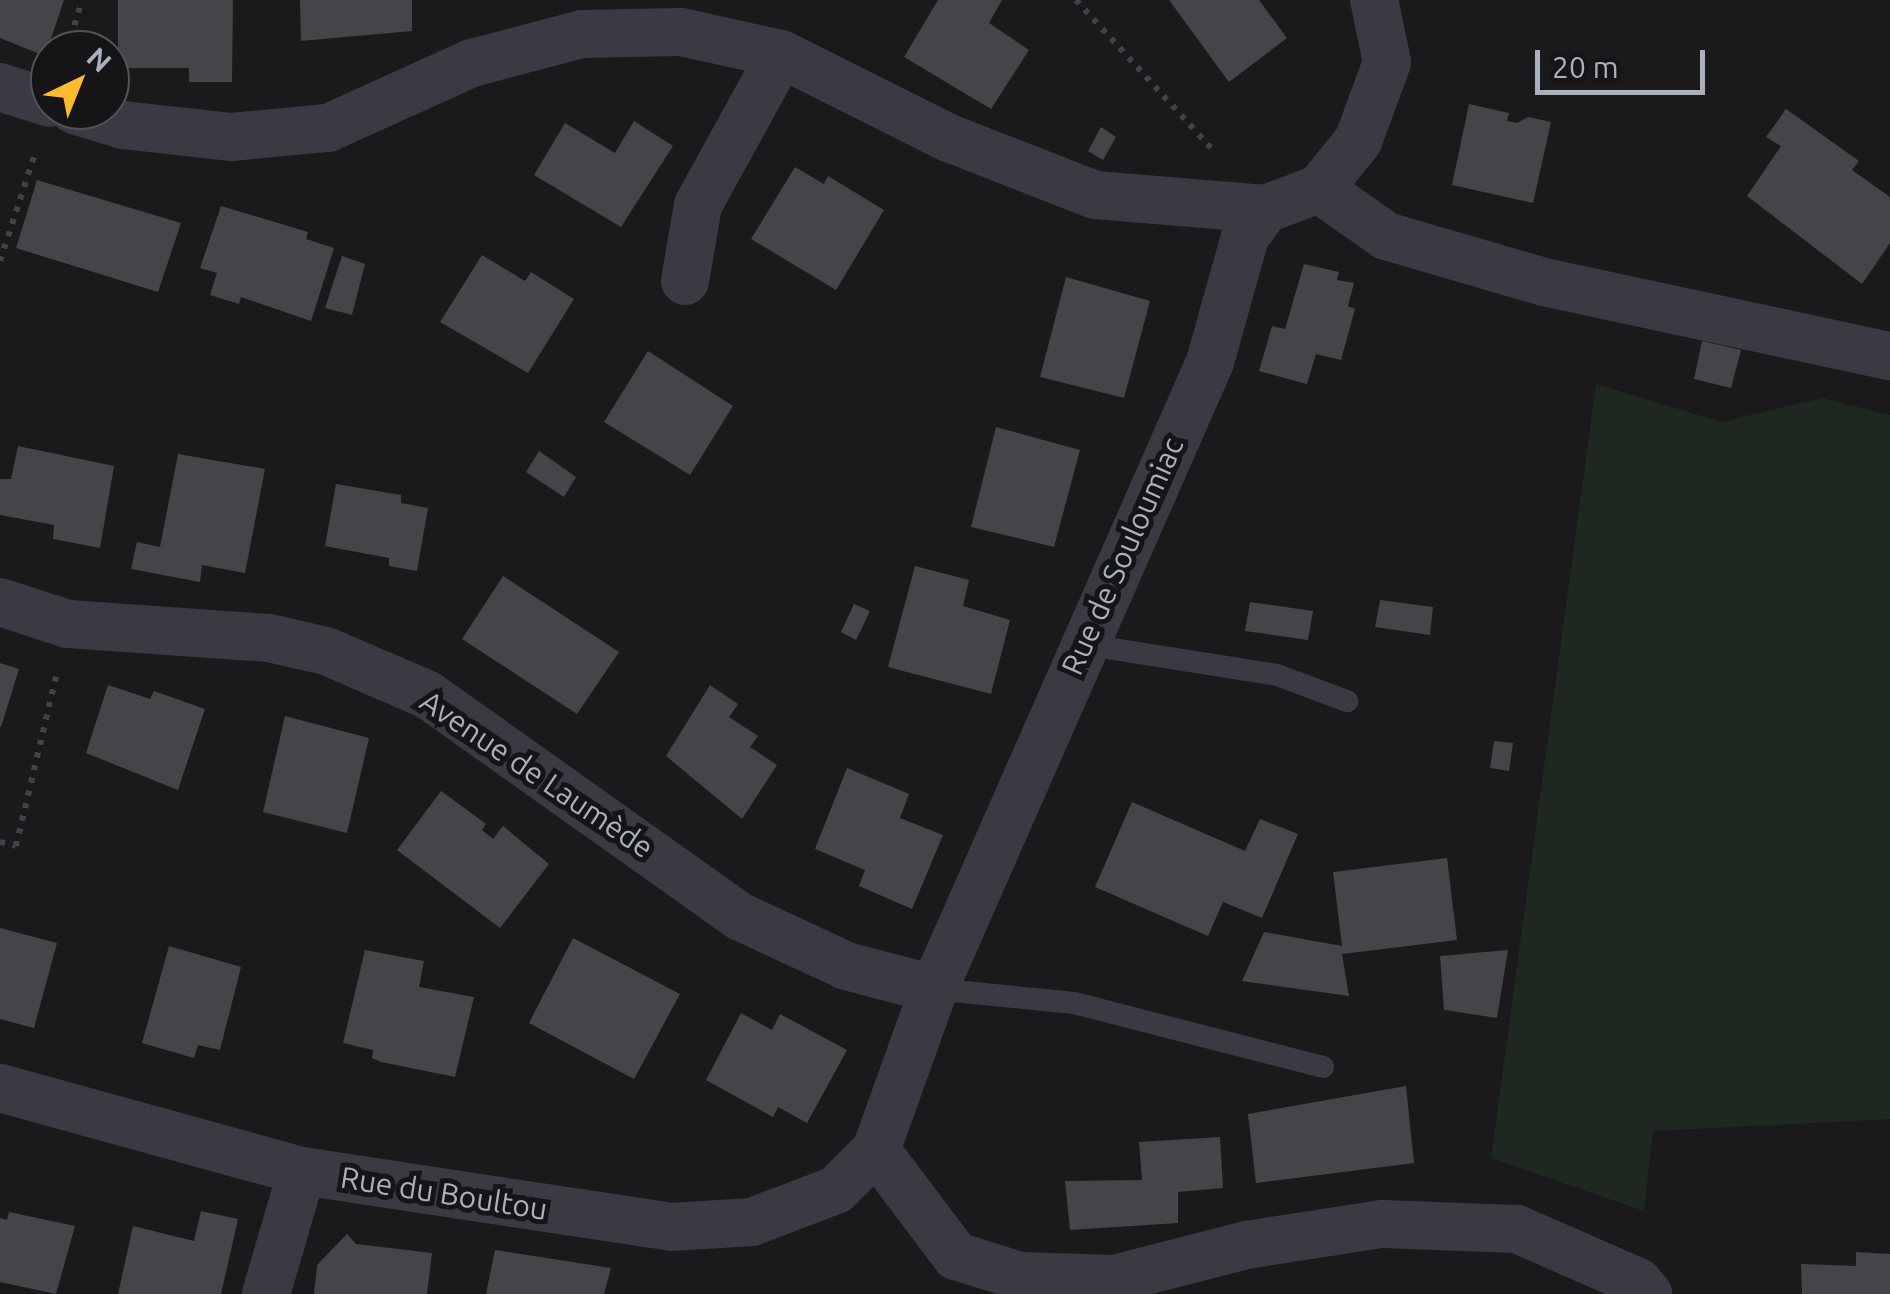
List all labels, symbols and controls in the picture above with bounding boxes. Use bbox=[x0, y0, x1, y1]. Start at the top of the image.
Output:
north arrow bbox=[30, 30, 130, 130]
scale bar bbox=[1540, 30, 1710, 92]
text: N bbox=[81, 41, 118, 78]
text: 20 m bbox=[1552, 50, 1619, 84]
street label: Rue de Souloumiac bbox=[1054, 432, 1190, 680]
street label: Avenue de Laumède bbox=[414, 683, 660, 865]
street label: Rue du Boultou bbox=[338, 1159, 550, 1227]

